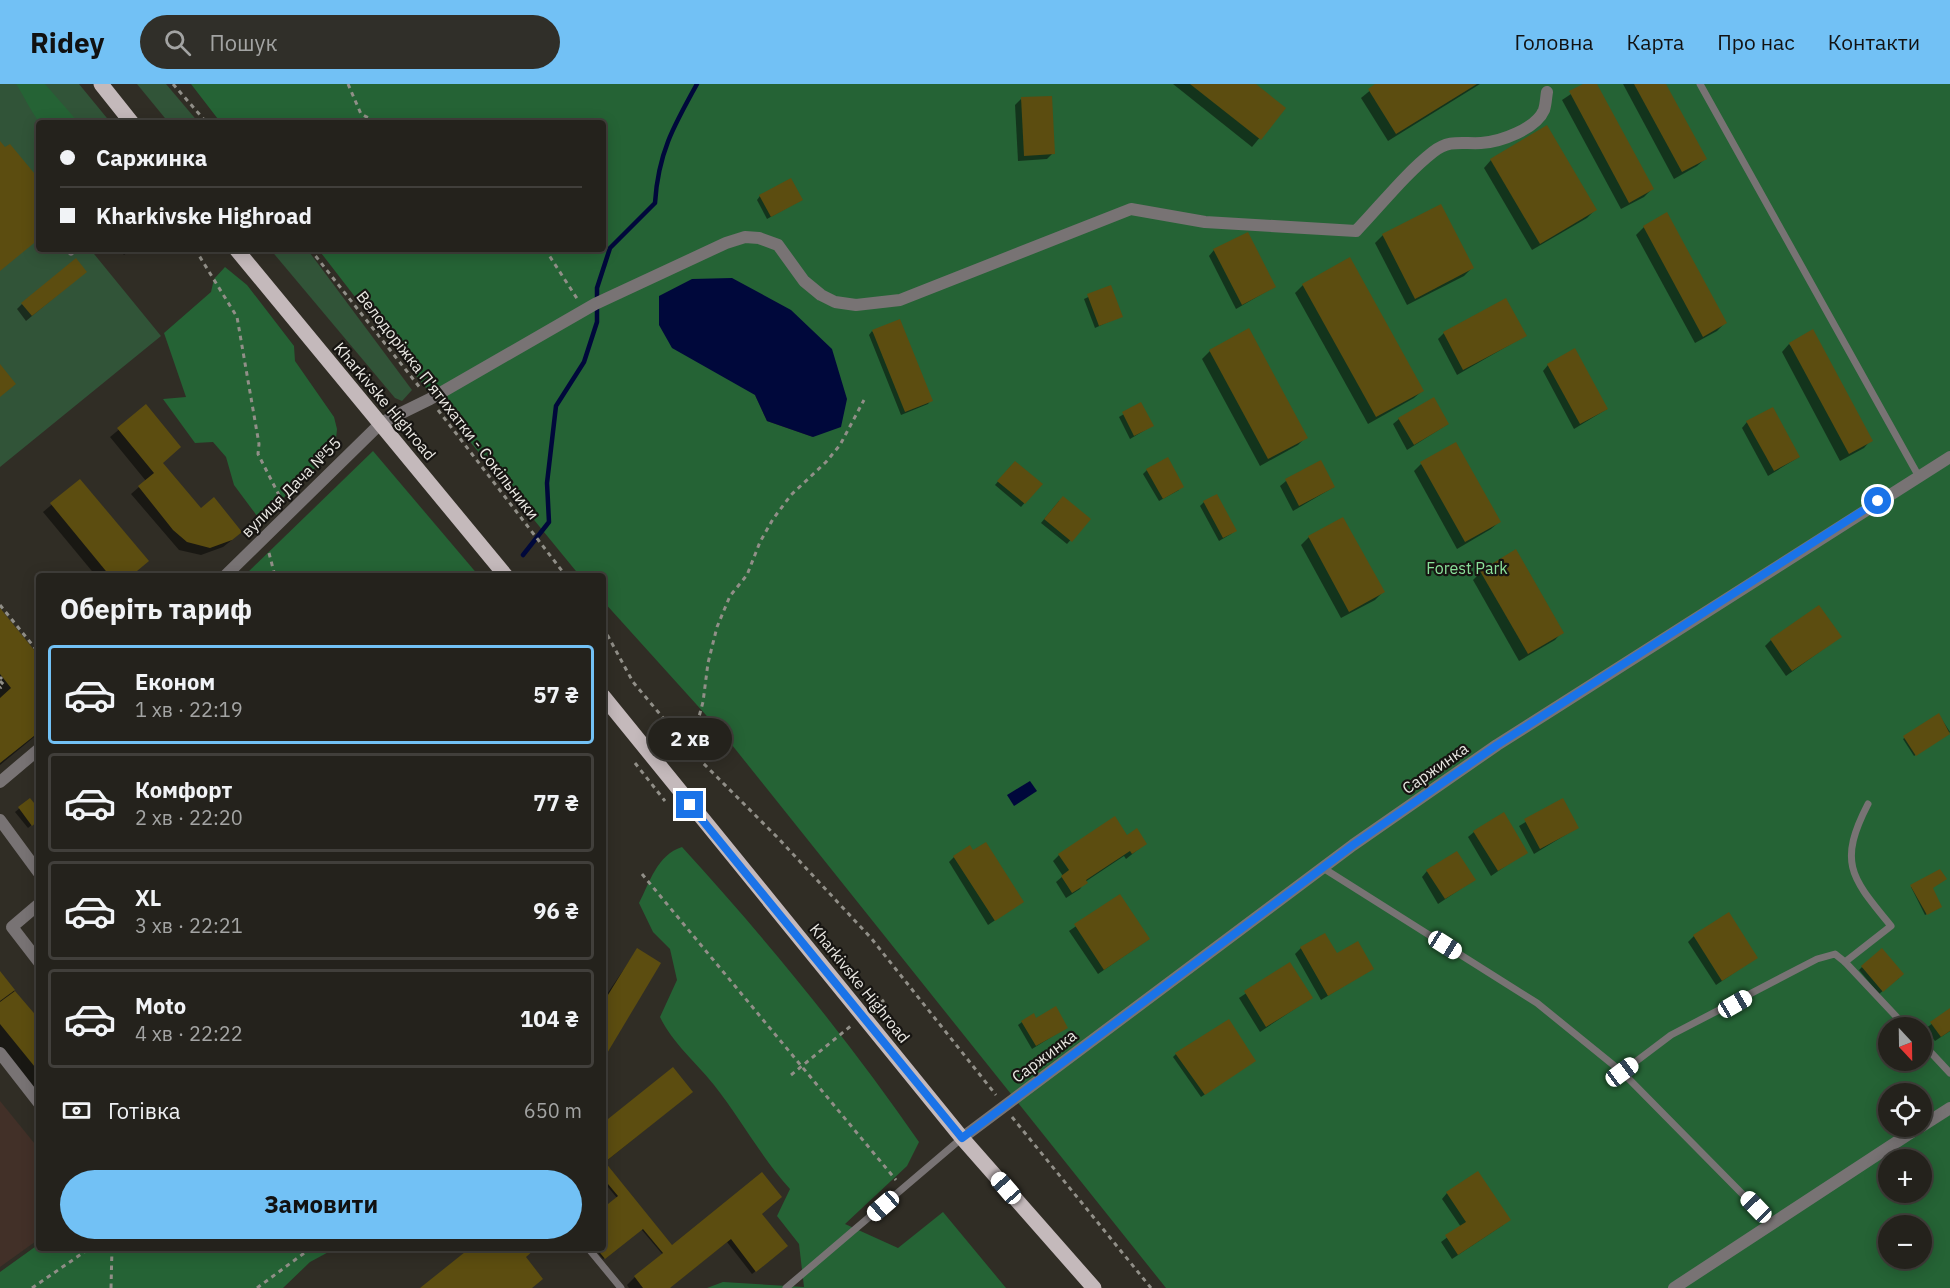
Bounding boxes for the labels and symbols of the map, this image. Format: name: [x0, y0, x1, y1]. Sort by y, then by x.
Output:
street label: Велодоріжка П'ятихатки - Сокільники: [352, 287, 544, 523]
street label: Kharkivske Highroad: [330, 338, 440, 464]
street label: вулиця Дача №55: [237, 433, 345, 541]
route start: [1864, 487, 1891, 514]
park label: Forest Park: [1426, 558, 1508, 578]
callout: 2 хв: [648, 718, 732, 760]
street label: Саржинка: [1398, 738, 1472, 798]
route end: [676, 791, 703, 818]
street label: Kharkivske Highroad: [806, 919, 914, 1047]
car: [1425, 928, 1465, 962]
car: [1715, 987, 1755, 1021]
north arrow: [1878, 1017, 1932, 1071]
street label: Саржинка: [1008, 1025, 1081, 1087]
car: [1602, 1054, 1642, 1090]
car: [987, 1169, 1025, 1207]
car: [864, 1187, 902, 1225]
car: [1737, 1188, 1775, 1226]

